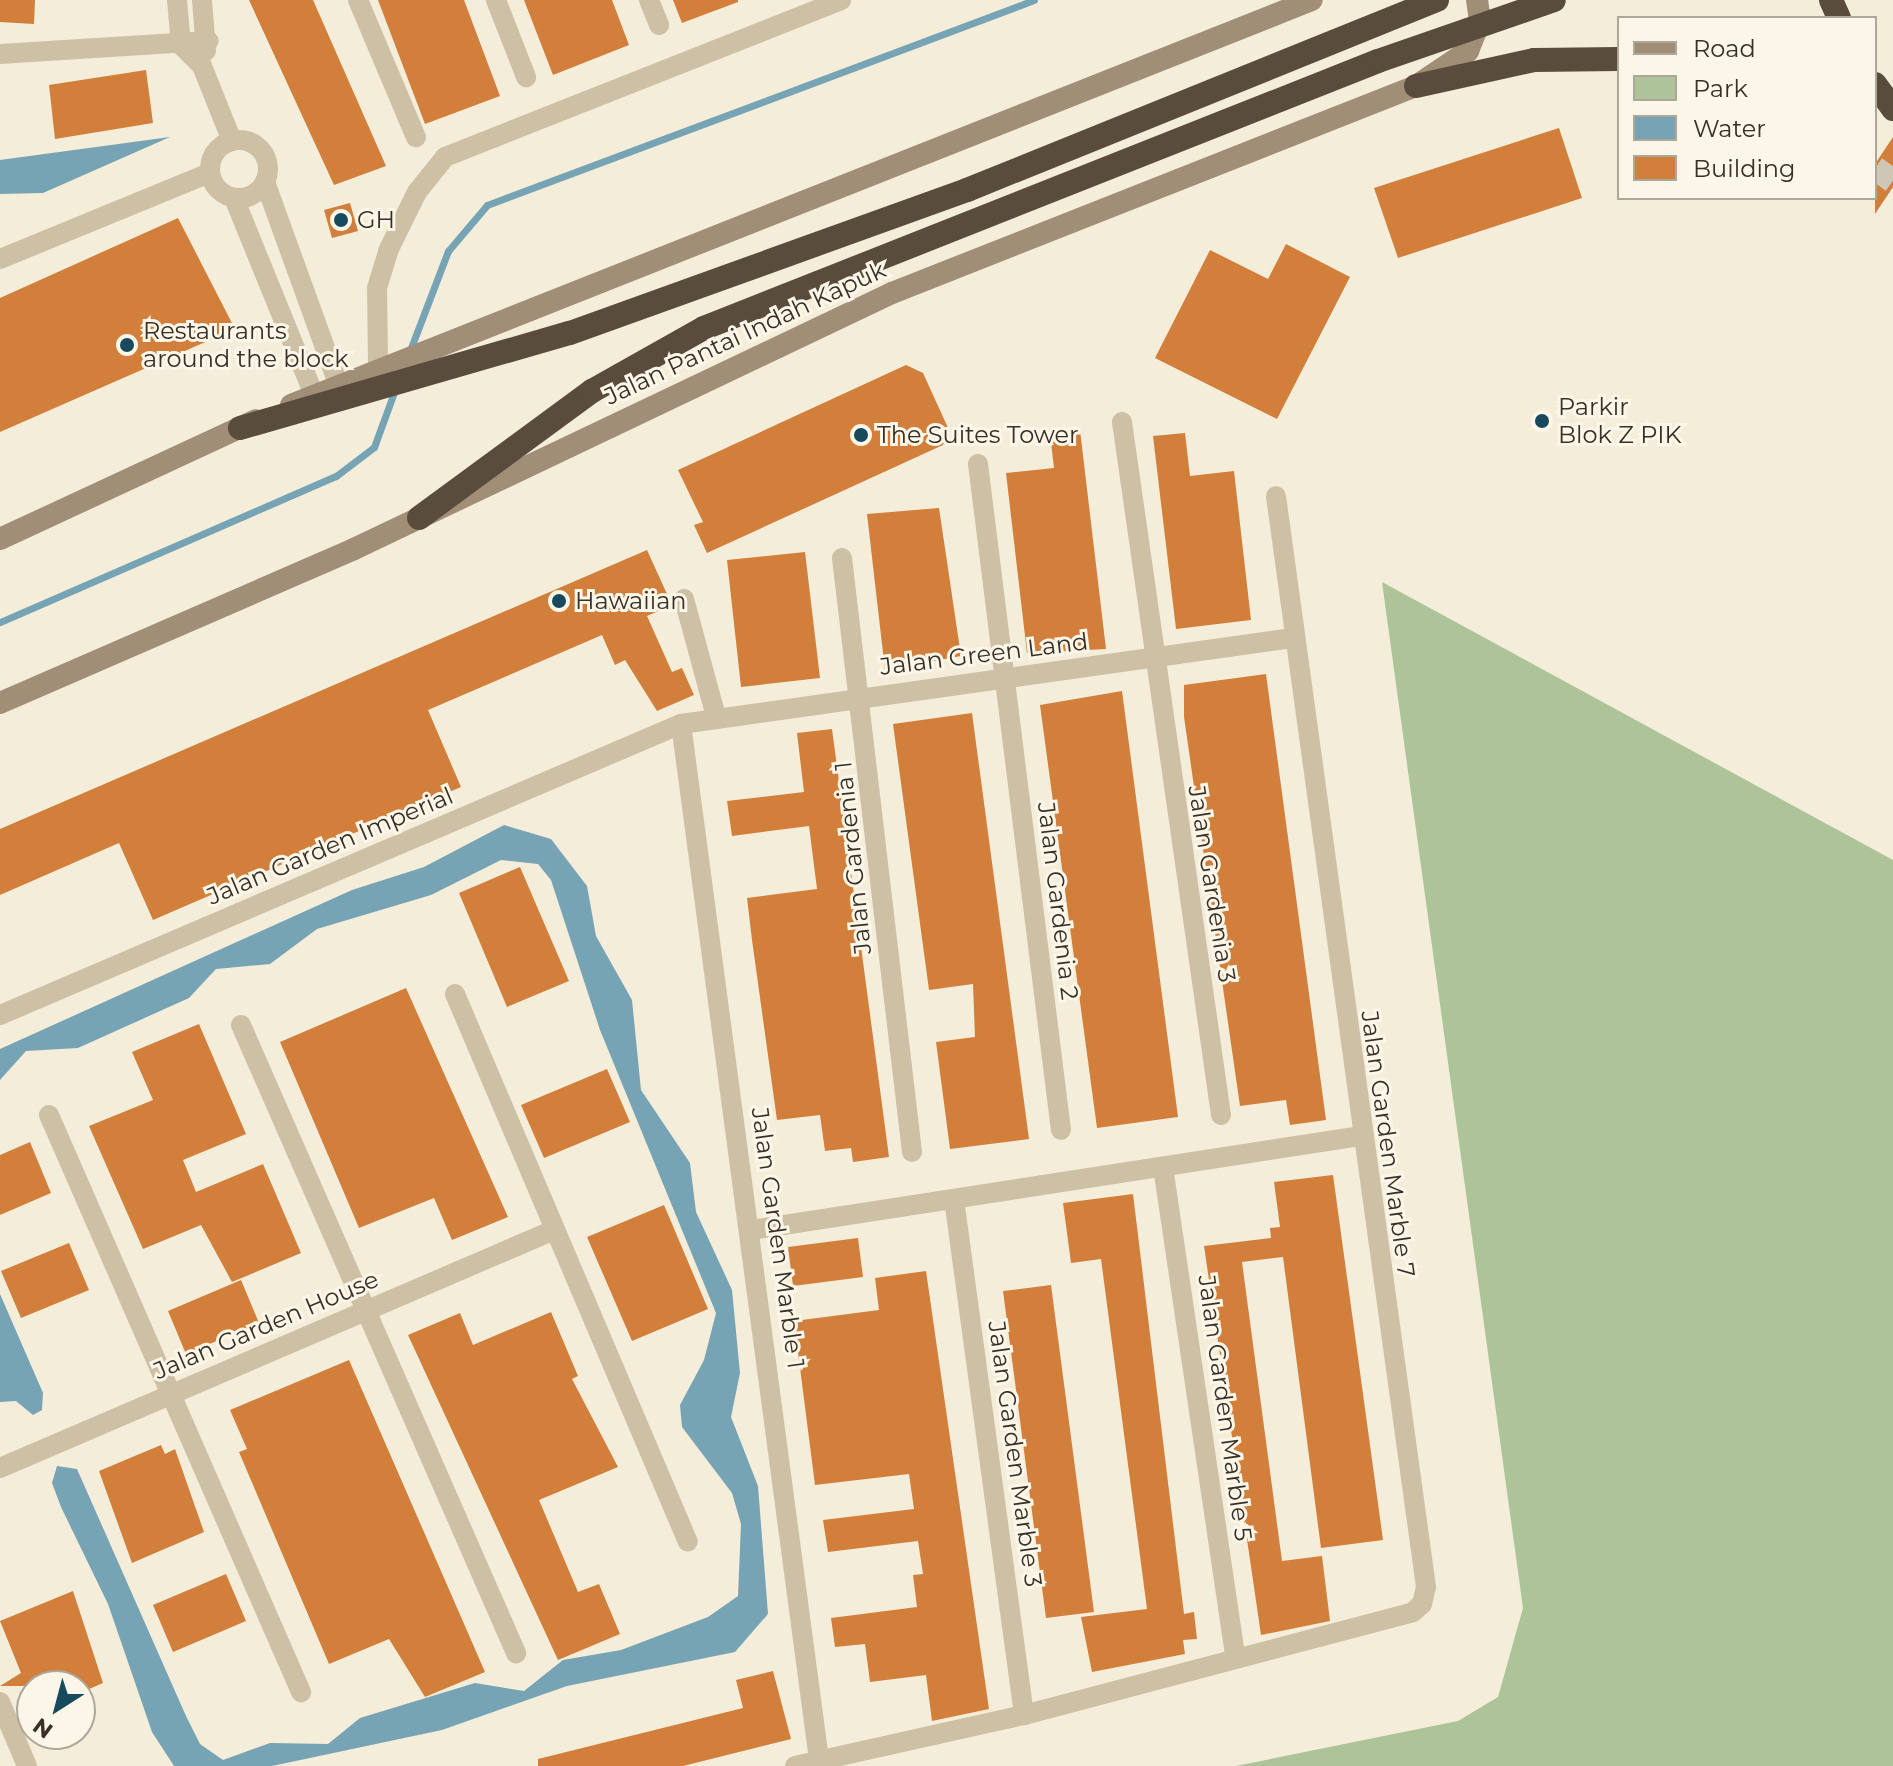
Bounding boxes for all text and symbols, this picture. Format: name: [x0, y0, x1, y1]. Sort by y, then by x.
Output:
legend: [1617, 16, 1877, 200]
text: Road: [1693, 34, 1756, 63]
text: Park: [1693, 74, 1748, 103]
text: Water: [1693, 114, 1766, 143]
text: Building: [1693, 154, 1796, 183]
place label: GH: [357, 206, 395, 234]
marker: GH: [332, 211, 350, 229]
street label: Jalan Pantai Indah Kapuk: [600, 255, 890, 411]
place label: Restaurants around the block: [143, 317, 349, 373]
marker: Restaurants around the block: [118, 336, 136, 354]
place label: Parkir Blok Z PIK: [1558, 393, 1681, 449]
marker: Parkir Blok Z PIK: [1533, 412, 1551, 430]
place label: The Suites Tower: [877, 421, 1079, 449]
marker: The Suites Tower: [852, 426, 870, 444]
place label: Hawaiian: [575, 587, 687, 615]
marker: Hawaiian: [550, 592, 568, 610]
street label: Jalan Green Land: [878, 627, 1090, 681]
street label: Jalan Gardenia 1: [829, 760, 877, 956]
street label: Jalan Garden Imperial: [203, 781, 457, 911]
street label: Jalan Gardenia 3: [1182, 784, 1242, 984]
street label: Jalan Gardenia 2: [1032, 801, 1084, 1001]
street label: Jalan Garden Marble 7: [1355, 1009, 1421, 1279]
street label: Jalan Garden Marble 1: [745, 1106, 811, 1370]
street label: Jalan Garden House: [149, 1265, 383, 1385]
street label: Jalan Garden Marble 5: [1192, 1273, 1258, 1543]
street label: Jalan Garden Marble 3: [982, 1319, 1048, 1589]
north arrow: [16, 1670, 96, 1750]
text: N: [28, 1712, 58, 1744]

